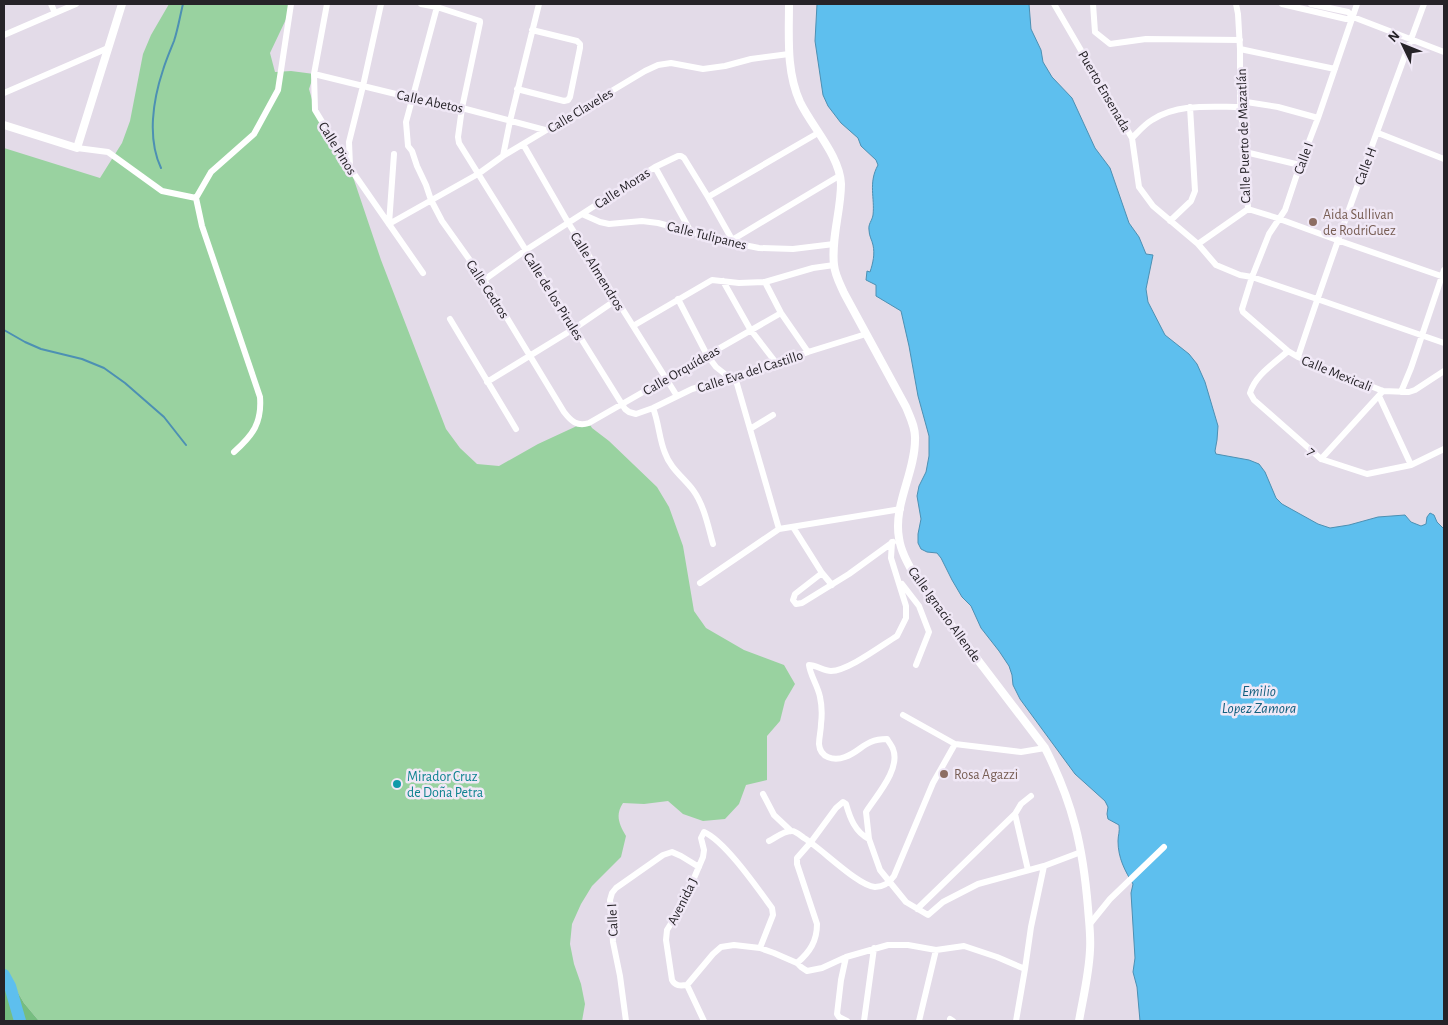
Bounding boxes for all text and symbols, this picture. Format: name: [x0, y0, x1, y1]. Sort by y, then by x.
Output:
north arrow: [1378, 20, 1428, 70]
text: N: [1386, 28, 1403, 45]
street label: Puerto Ensenada: [1075, 48, 1133, 135]
street label: Calle Puerto de Mazatlán: [1235, 68, 1253, 204]
street label: Calle Claveles: [545, 86, 616, 136]
street label: Calle Abetos: [395, 88, 464, 116]
street label: Calle Pinos: [315, 120, 359, 177]
street label: Calle I: [1292, 140, 1316, 176]
street label: Calle H: [1352, 146, 1379, 187]
street label: Calle Moras: [592, 166, 653, 212]
place label: Aida Sullivan de RodriGuez: [1323, 208, 1396, 238]
marker: Aida Sullivan de RodriGuez: [1307, 216, 1319, 228]
street label: Calle Tulipanes: [665, 219, 748, 253]
street label: Calle Almendros: [567, 230, 627, 313]
street label: Calle de los Pirules: [521, 250, 586, 343]
street label: Calle Cedros: [463, 258, 511, 321]
street label: Calle Orquídeas: [641, 343, 722, 398]
street label: Calle Eva del Castillo: [696, 348, 805, 396]
street label: Calle Mexicali: [1299, 353, 1374, 394]
street label: 7: [1305, 445, 1318, 459]
street label: Calle Ignacio Allende: [905, 564, 983, 665]
water label: Emilio Lopez Zamora: [1222, 684, 1296, 716]
marker: Rosa Agazzi: [938, 768, 950, 780]
place label: Rosa Agazzi: [954, 768, 1018, 782]
place label: Mirador Cruz de Doña Petra: [407, 770, 484, 800]
marker: Mirador Cruz de Doña Petra: [391, 778, 403, 790]
street label: Avenida J: [665, 876, 701, 927]
street label: Calle I: [605, 903, 621, 937]

